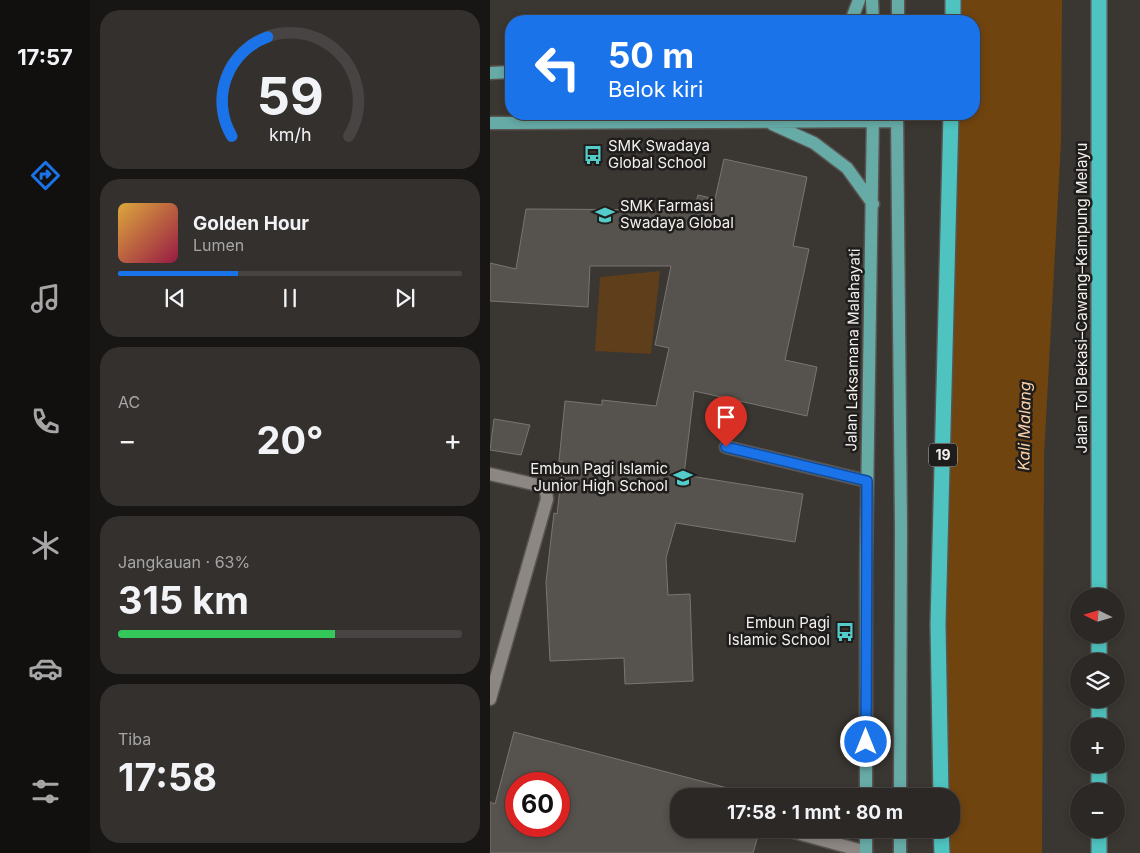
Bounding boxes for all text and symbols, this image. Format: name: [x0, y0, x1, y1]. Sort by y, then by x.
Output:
text: 50 m: [608, 34, 694, 76]
icon: left: [525, 35, 590, 100]
text: 17:57: [17, 44, 73, 70]
text: 59: [256, 65, 324, 128]
text: Belok kiri: [608, 76, 703, 102]
text: km/h: [269, 124, 311, 145]
place label: SMK Swadaya Global School: [608, 136, 710, 172]
street label: Jalan Tol Bekasi–Cawang–Kampung Melayu: [1072, 143, 1091, 453]
bus stop icon: SMK Swadaya Global School: [582, 144, 604, 166]
icon: directions: [28, 158, 63, 193]
place label: SMK Farmasi Swadaya Global: [620, 196, 734, 232]
school or university icon: SMK Farmasi Swadaya Global: [594, 204, 616, 226]
text: Golden Hour: [193, 212, 309, 235]
text: Lumen: [193, 235, 244, 255]
street label: Jalan Laksamana Malahayati: [841, 248, 864, 452]
icon: music: [28, 281, 63, 316]
icon: previous: [161, 284, 189, 312]
icon: pause: [276, 284, 304, 312]
icon: next: [391, 284, 419, 312]
water label: Kali Malang: [1013, 381, 1035, 471]
text: AC: [118, 392, 140, 412]
pin: [705, 396, 747, 447]
icon: arrive: [712, 403, 740, 431]
icon: phone: [28, 404, 63, 439]
text: 20°: [256, 417, 324, 463]
text: −: [118, 423, 137, 457]
text: +: [443, 423, 462, 457]
road number: 19: [929, 444, 957, 466]
place label: Embun Pagi Islamic Junior High School: [530, 459, 668, 495]
school or university icon: Embun Pagi Islamic Junior High School: [672, 467, 694, 489]
icon: climate: [28, 528, 63, 563]
text: Jangkauan · 63%: [118, 552, 250, 572]
text: 315 km: [118, 577, 249, 623]
north arrow: [1070, 588, 1125, 642]
map controls: [1070, 588, 1125, 838]
place label: Embun Pagi Islamic School: [728, 613, 830, 649]
bus stop icon: Embun Pagi Islamic School: [834, 621, 856, 643]
icon: car: [28, 651, 63, 686]
button: layers: [1070, 653, 1125, 708]
position arrow: [839, 715, 891, 767]
button: +: [1070, 718, 1125, 773]
text: Tiba: [118, 729, 151, 749]
text: 17:58: [118, 754, 217, 800]
speed limit sign: 60: [505, 772, 570, 837]
icon: filters: [28, 774, 63, 809]
button: −: [1070, 783, 1125, 838]
text: 17:58 · 1 mnt · 80 m: [727, 801, 903, 824]

